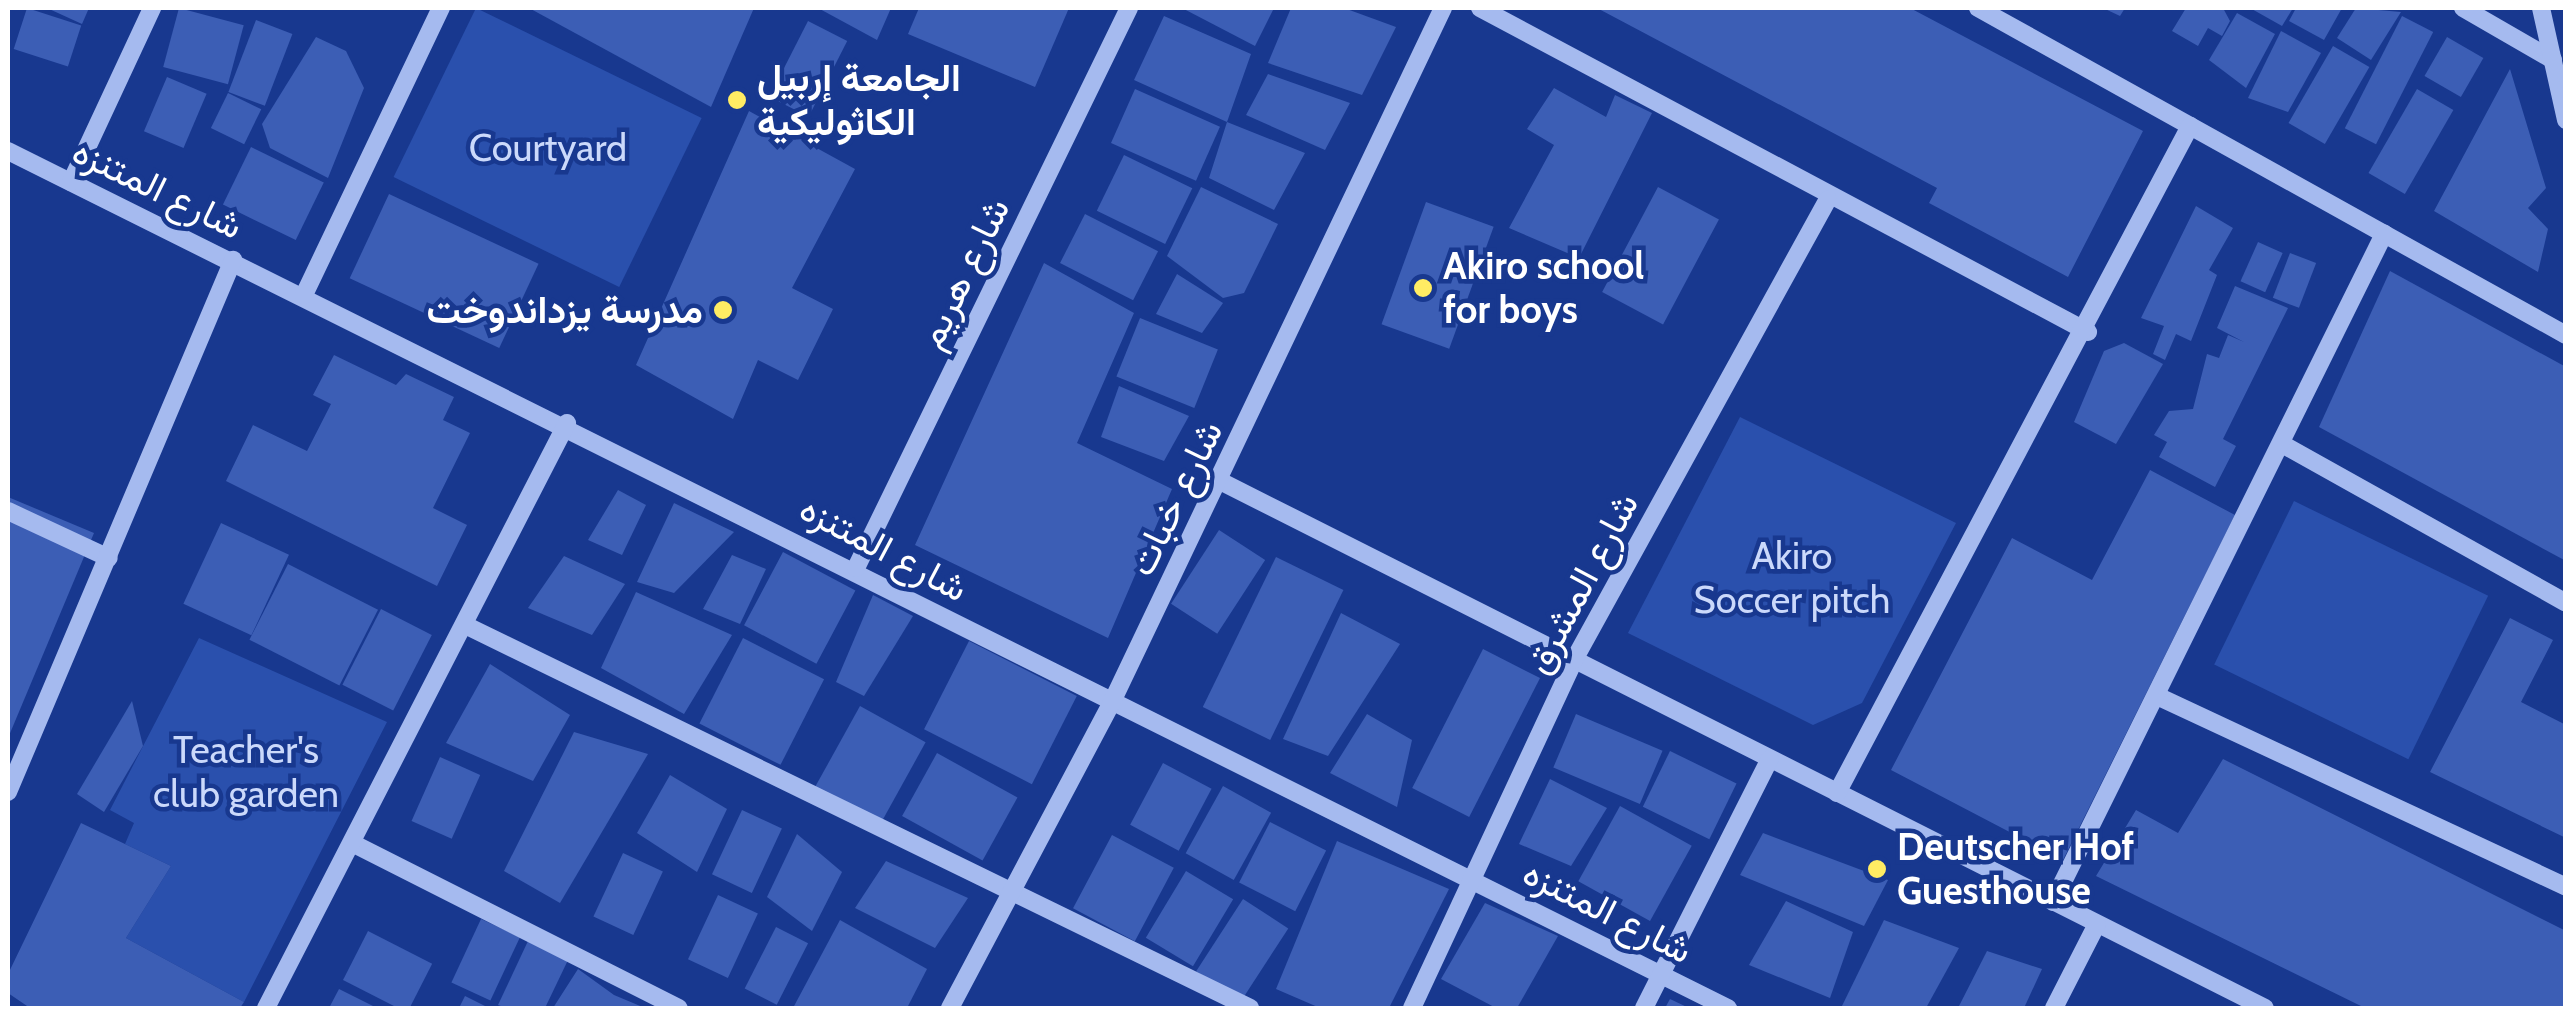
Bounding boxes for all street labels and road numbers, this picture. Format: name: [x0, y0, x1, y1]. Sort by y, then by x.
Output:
street label: شارع المتنزه: [66, 127, 250, 249]
street label: شارع هريم: [907, 190, 1019, 356]
street label: شارع خبات: [1118, 413, 1232, 583]
street label: شارع المتنزه: [792, 485, 976, 611]
street label: شارع المشرق: [1514, 485, 1648, 681]
street label: شارع المتنزه: [1516, 849, 1700, 973]

